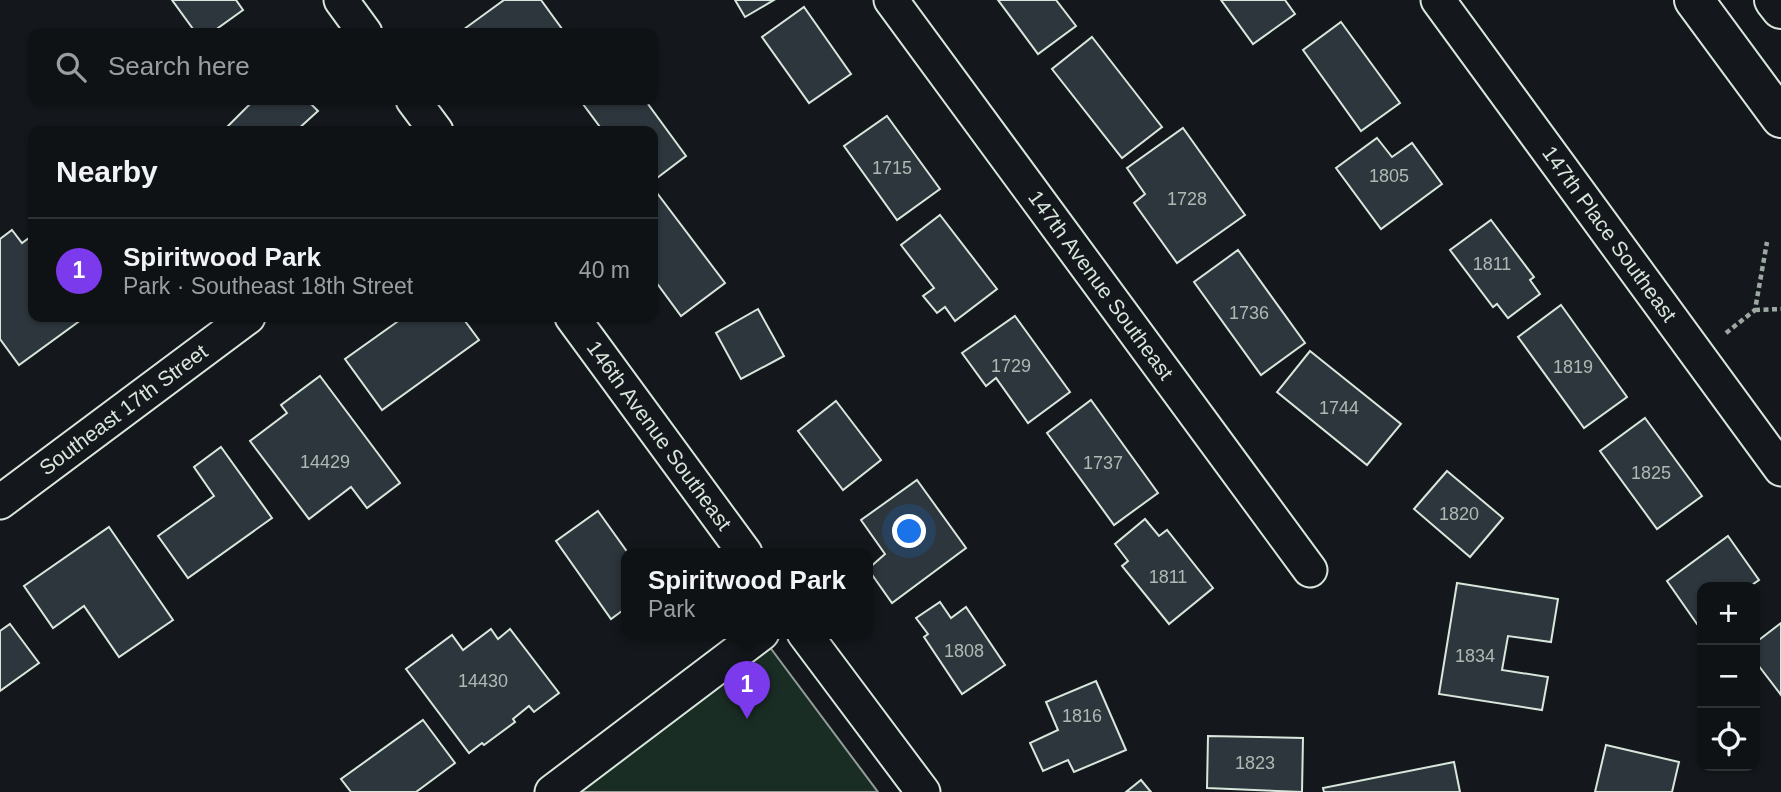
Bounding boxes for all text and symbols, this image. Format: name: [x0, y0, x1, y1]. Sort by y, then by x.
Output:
search box: [28, 28, 658, 105]
icon: search: [52, 48, 90, 86]
text: Search here: [108, 51, 250, 81]
street label: 147th Place Southeast: [1538, 142, 1681, 326]
text: Nearby: [56, 155, 158, 188]
house number: 1715: [872, 158, 912, 178]
house number: 1805: [1369, 166, 1409, 186]
street label: 147th Avenue Southeast: [1024, 186, 1178, 384]
house number: 1728: [1167, 189, 1207, 209]
text: Spiritwood Park: [123, 242, 321, 272]
house number: 1811: [1473, 254, 1511, 274]
text: 1: [73, 257, 85, 283]
text: 40 m: [579, 257, 630, 283]
text: Park · Southeast 18th Street: [123, 273, 413, 299]
house number: 1736: [1229, 303, 1269, 323]
street label: 146th Avenue Southeast: [582, 336, 736, 534]
street label: Southeast 17th Street: [35, 339, 212, 480]
house number: 1729: [991, 356, 1031, 376]
house number: 1819: [1553, 357, 1593, 377]
house number: 1744: [1319, 398, 1359, 418]
house number: 14429: [300, 452, 350, 472]
house number: 1737: [1083, 453, 1123, 473]
house number: 1825: [1631, 463, 1671, 483]
house number: 1820: [1439, 504, 1479, 524]
your location: [892, 514, 926, 548]
popup: [621, 548, 873, 639]
text: Spiritwood Park: [648, 565, 846, 595]
house number: 1811: [1149, 567, 1187, 587]
map controls: [1697, 582, 1760, 771]
button: +: [1697, 582, 1760, 645]
text: Park: [648, 596, 695, 622]
house number: 1808: [944, 641, 984, 661]
button: −: [1697, 645, 1760, 708]
house number: 1834: [1455, 646, 1495, 666]
pin: 1: [724, 661, 770, 719]
house number: 14430: [458, 671, 508, 691]
house number: 1816: [1062, 706, 1102, 726]
button: locate: [1697, 708, 1760, 771]
house number: 1823: [1235, 753, 1275, 773]

